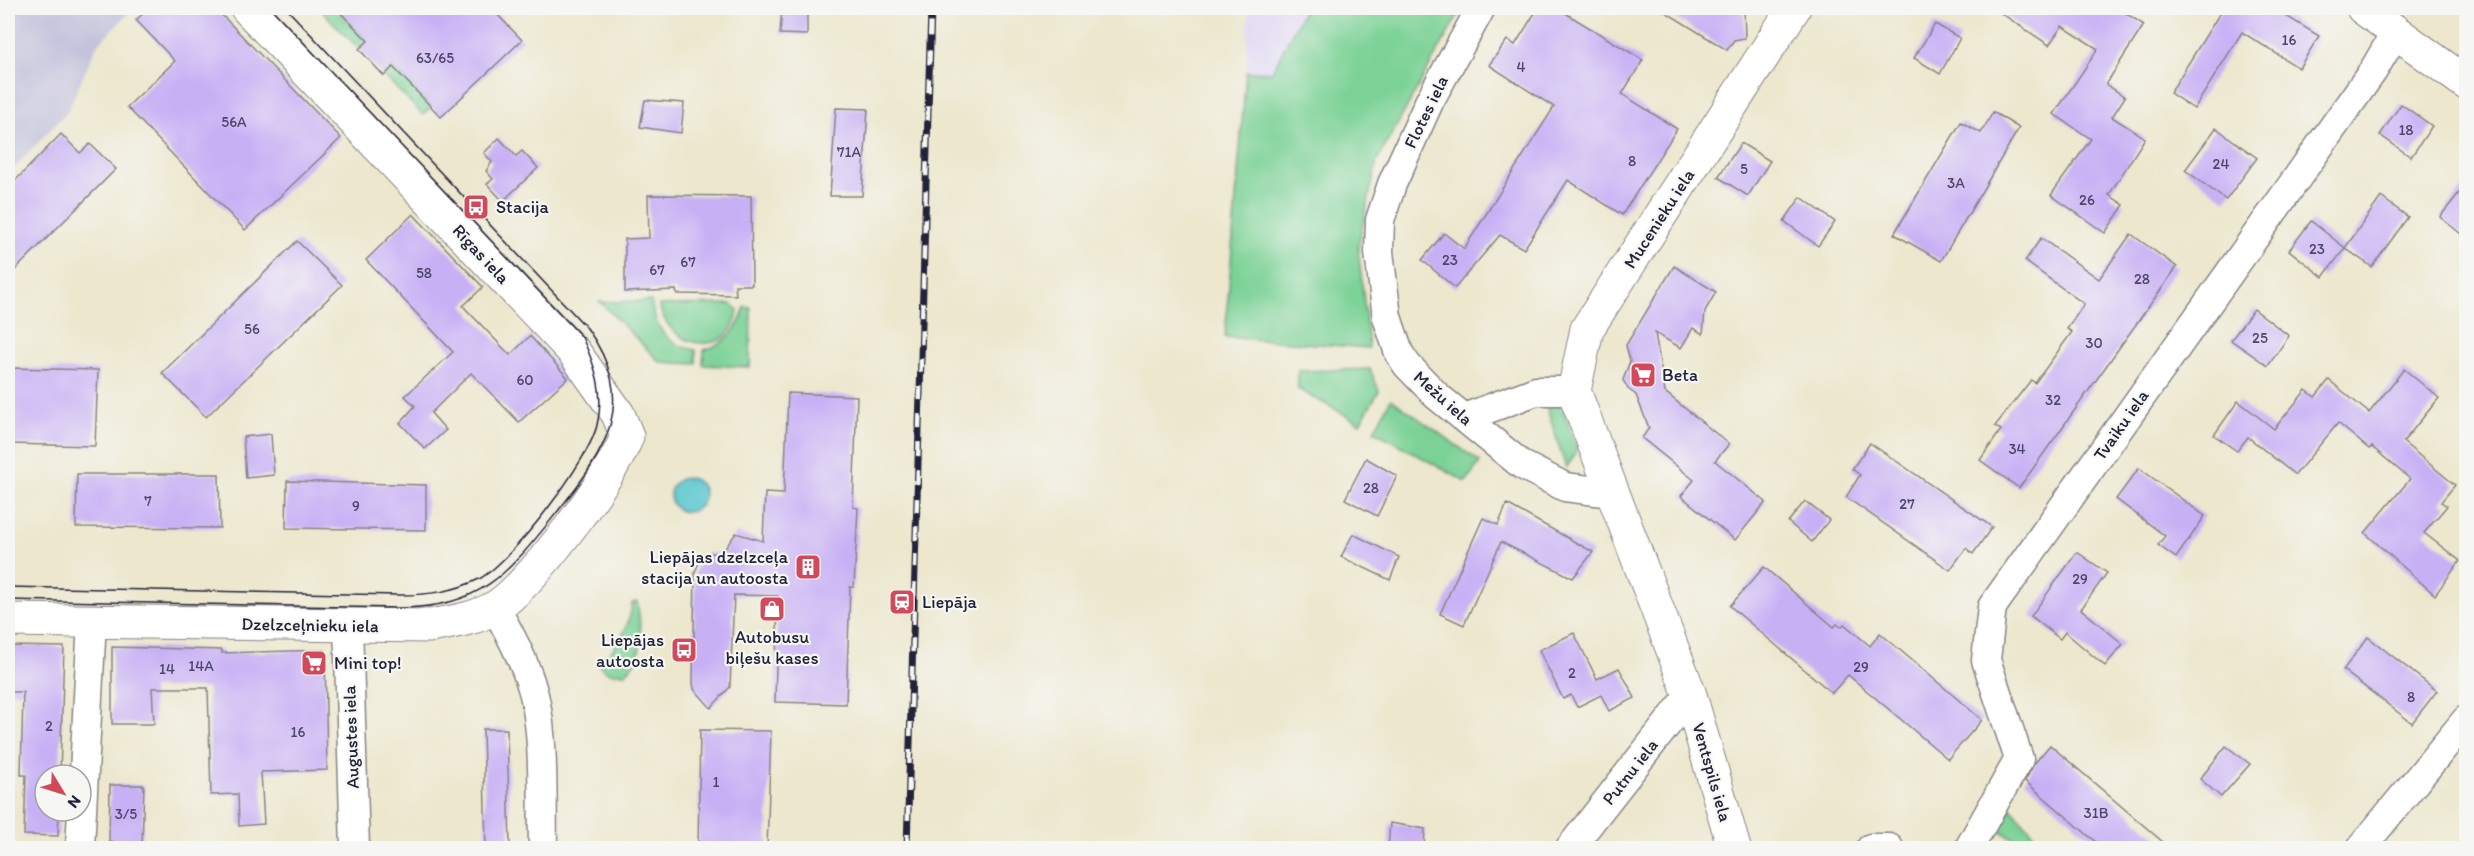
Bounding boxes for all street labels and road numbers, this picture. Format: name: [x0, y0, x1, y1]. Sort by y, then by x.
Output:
street label: Flotes iela: [1399, 72, 1453, 152]
street label: Mucenieku iela: [1619, 165, 1699, 273]
street label: Rīgas iela: [448, 219, 515, 289]
street label: Mežu iela: [1409, 366, 1477, 430]
street label: Tvaiku iela: [2089, 385, 2154, 465]
street label: Dzelzceļnieku iela: [241, 613, 379, 637]
street label: Augustes iela: [338, 684, 364, 789]
street label: Ventspils iela: [1687, 720, 1737, 824]
street label: Putnu iela: [1597, 735, 1663, 809]

